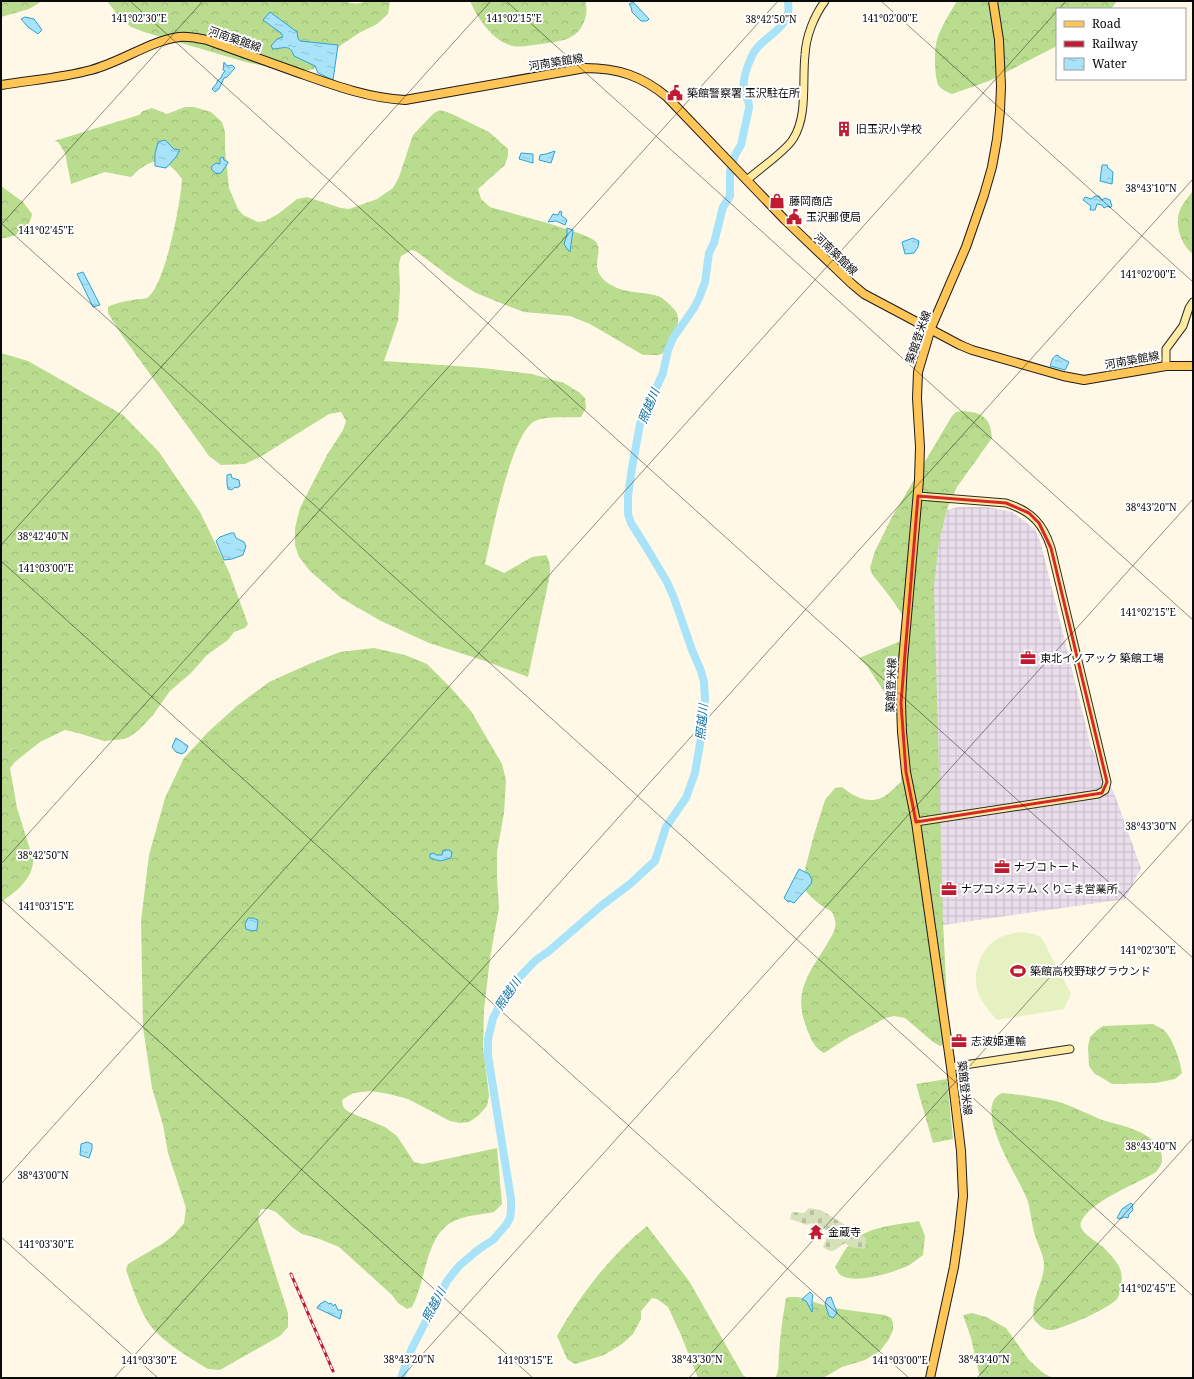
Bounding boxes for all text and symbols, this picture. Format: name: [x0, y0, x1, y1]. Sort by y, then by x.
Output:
legend: [1056, 8, 1186, 80]
text: 141°02'30"E: [111, 11, 167, 25]
text: 141°02'15"E: [486, 11, 542, 25]
text: 141°02'00"E: [862, 11, 918, 25]
text: 38°42'50"N: [745, 12, 797, 26]
text: Road: [1092, 15, 1122, 32]
street label: 河南築館線: [207, 22, 264, 55]
text: Railway: [1092, 35, 1138, 52]
street label: 河南築館線: [528, 50, 584, 73]
text: Water: [1092, 55, 1127, 72]
public building icon: 築館警察署 玉沢駐在所: [666, 84, 684, 102]
place label: 築館警察署 玉沢駐在所: [687, 85, 801, 100]
building icon: 旧玉沢小学校: [835, 120, 853, 138]
place label: 旧玉沢小学校: [856, 121, 922, 136]
text: 38°43'10"N: [1125, 181, 1177, 195]
shop icon: 藤岡商店: [768, 192, 786, 210]
place label: 藤岡商店: [789, 193, 833, 208]
public building icon: 玉沢郵便局: [785, 208, 803, 226]
place label: 玉沢郵便局: [806, 209, 861, 224]
text: 141°02'45"E: [18, 223, 74, 237]
street label: 河南築館線: [811, 229, 861, 278]
text: 141°02'00"E: [1120, 267, 1176, 281]
street label: 築館登米線: [901, 308, 934, 365]
street label: 河南築館線: [1104, 347, 1160, 372]
water label: 照越川: [634, 384, 664, 426]
text: 38°43'20"N: [1125, 500, 1177, 514]
text: 38°42'40"N: [17, 529, 69, 543]
text: 141°03'00"E: [18, 561, 74, 575]
text: 141°02'15"E: [1120, 605, 1176, 619]
office icon: 東北イノアック 築館工場: [1019, 649, 1037, 667]
place label: 東北イノアック 築館工場: [1040, 650, 1164, 665]
street label: 築館登米線: [882, 657, 899, 713]
water label: 照越川: [691, 701, 712, 741]
text: 38°43'30"N: [1125, 819, 1177, 833]
text: 38°42'50"N: [17, 848, 69, 862]
office icon: ナブコトート: [993, 858, 1011, 876]
place label: ナブコトート: [1014, 859, 1080, 874]
office icon: ナプコシステム くりこま営業所: [940, 880, 958, 898]
place label: ナプコシステム くりこま営業所: [961, 881, 1119, 896]
text: 141°03'15"E: [18, 899, 74, 913]
text: 141°02'30"E: [1120, 943, 1176, 957]
sports icon: 築館高校野球グラウンド: [1009, 962, 1027, 980]
place label: 築館高校野球グラウンド: [1030, 963, 1151, 978]
water label: 照越川: [490, 972, 526, 1013]
office icon: 志波姫運輸: [950, 1032, 968, 1050]
place label: 志波姫運輸: [971, 1033, 1026, 1048]
street label: 築館登米線: [955, 1060, 976, 1116]
text: 38°43'40"N: [1125, 1139, 1177, 1153]
text: 38°43'00"N: [17, 1168, 69, 1182]
temple icon: 金蔵寺: [807, 1223, 825, 1241]
place label: 金蔵寺: [828, 1224, 861, 1239]
text: 141°03'30"E: [18, 1237, 74, 1251]
text: 141°02'45"E: [1120, 1281, 1176, 1295]
water label: 照越川: [418, 1283, 450, 1325]
text: 38°43'20"N: [383, 1352, 435, 1366]
text: 38°43'30"N: [671, 1352, 723, 1366]
text: 38°43'40"N: [958, 1352, 1010, 1366]
text: 141°03'30"E: [121, 1353, 177, 1367]
text: 141°03'15"E: [497, 1353, 553, 1367]
text: 141°03'00"E: [872, 1353, 928, 1367]

